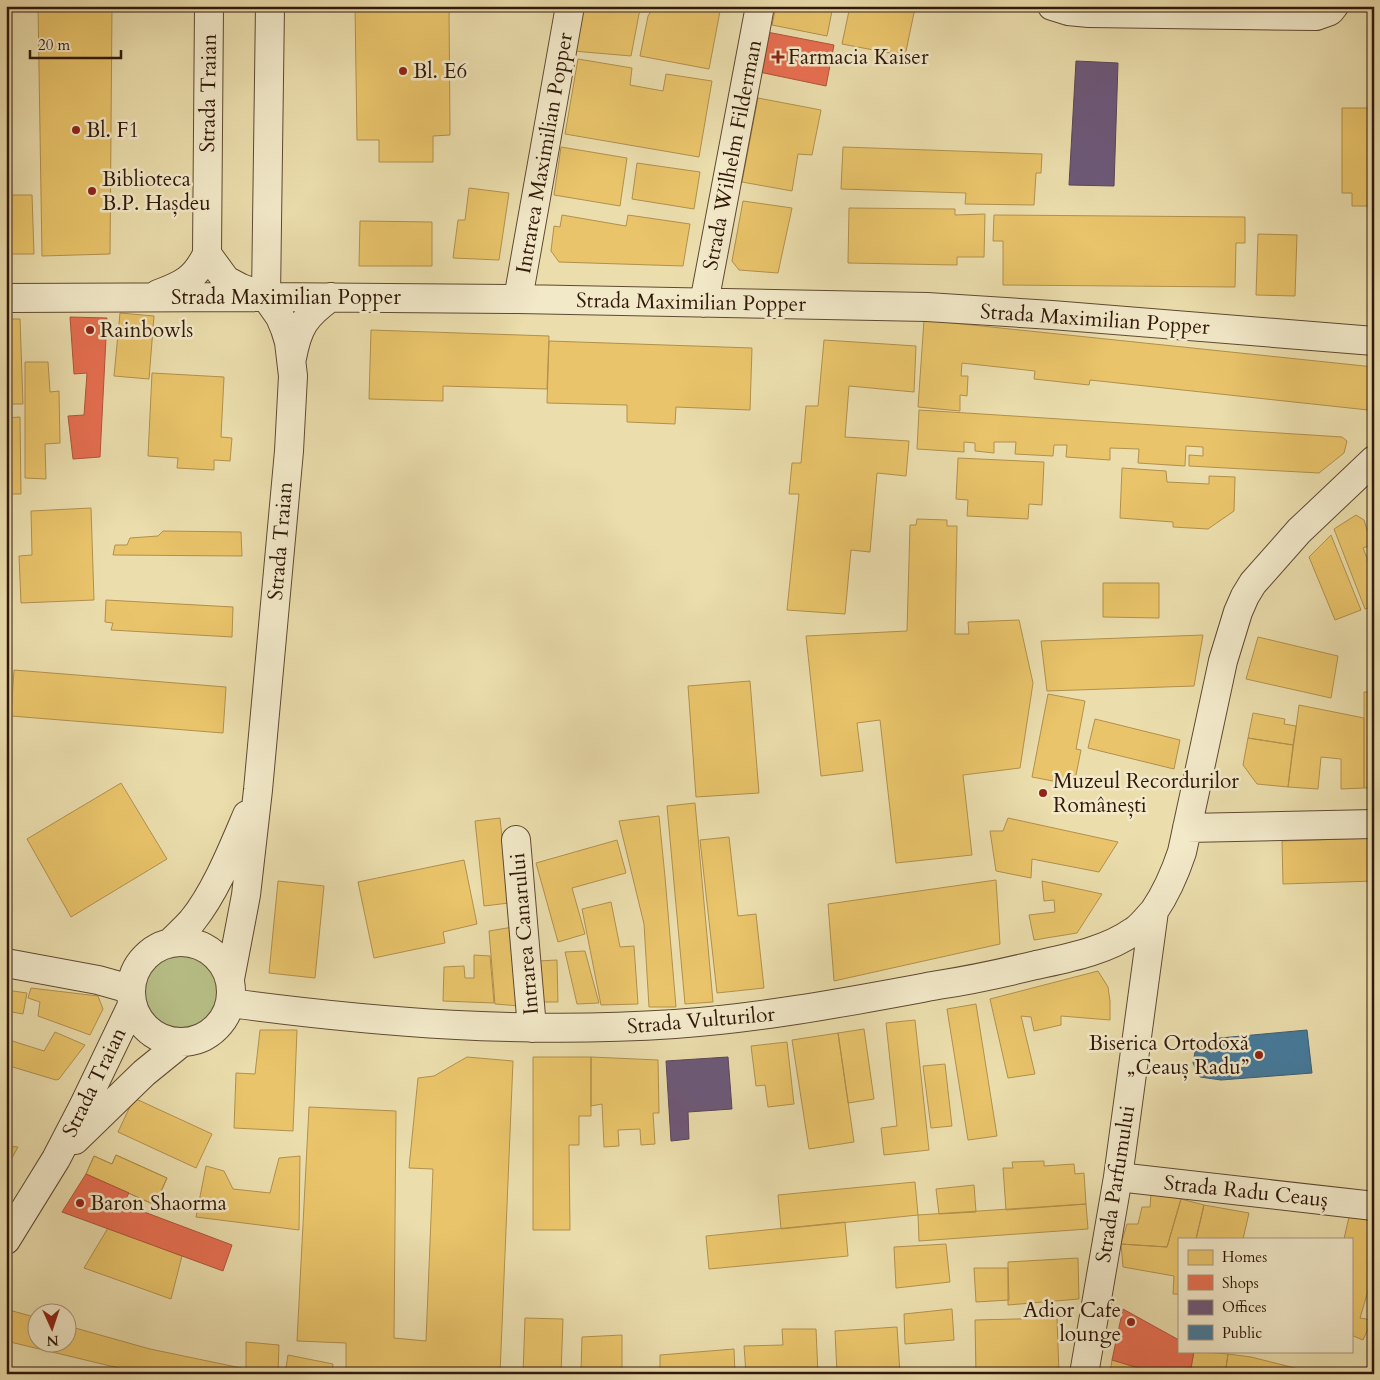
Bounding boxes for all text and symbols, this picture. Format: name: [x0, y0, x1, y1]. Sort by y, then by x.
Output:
scale bar: [30, 28, 121, 60]
street label: Intrarea Maximilian Popper: [509, 30, 580, 276]
street label: Strada Traian: [193, 33, 224, 153]
text: 20 m: [38, 35, 70, 55]
street label: Strada Wilhelm Filderman: [696, 37, 769, 273]
place label: Farmacia Kaiser: [788, 43, 929, 72]
marker: Farmacia Kaiser: [772, 51, 784, 63]
place label: Bl. E6: [413, 57, 467, 86]
marker: Bl. E6: [397, 65, 409, 77]
place label: Bl. F1: [86, 116, 139, 145]
marker: Bl. F1: [70, 124, 82, 136]
place label: Biblioteca B.P. Hașdeu: [102, 165, 211, 218]
marker: Biblioteca B.P. Hașdeu: [86, 185, 98, 197]
street label: Strada Maximilian Popper: [171, 283, 401, 312]
street label: Strada Maximilian Popper: [576, 286, 806, 319]
street label: Strada Maximilian Popper: [979, 297, 1211, 342]
place label: Rainbowls: [100, 316, 193, 345]
marker: Rainbowls: [84, 324, 96, 336]
street label: Strada Traian: [261, 481, 300, 602]
place label: Muzeul Recordurilor Românești: [1053, 767, 1239, 820]
marker: Muzeul Recordurilor Românești: [1037, 787, 1049, 799]
street label: Intrarea Canarului: [503, 852, 546, 1016]
street label: Strada Vulturilor: [626, 1000, 776, 1041]
street label: Strada Traian: [55, 1022, 134, 1142]
place label: Biserica Ortodoxă „Ceauș Radu”: [1089, 1029, 1249, 1082]
marker: Biserica Ortodoxă „Ceauș Radu”: [1253, 1049, 1265, 1061]
street label: Strada Parfumului: [1089, 1103, 1142, 1265]
street label: Strada Radu Ceauș: [1162, 1168, 1329, 1215]
place label: Baron Shaorma: [90, 1189, 227, 1218]
marker: Baron Shaorma: [74, 1197, 86, 1209]
legend: [1178, 1238, 1352, 1352]
text: Homes: [1222, 1247, 1267, 1267]
text: Shops: [1222, 1273, 1259, 1293]
place label: Adior Cafe lounge: [1023, 1296, 1121, 1349]
text: Offices: [1222, 1297, 1267, 1317]
north arrow: [28, 1302, 78, 1352]
marker: Adior Cafe lounge: [1125, 1316, 1137, 1328]
text: Public: [1222, 1323, 1262, 1343]
text: N: [46, 1331, 59, 1350]

